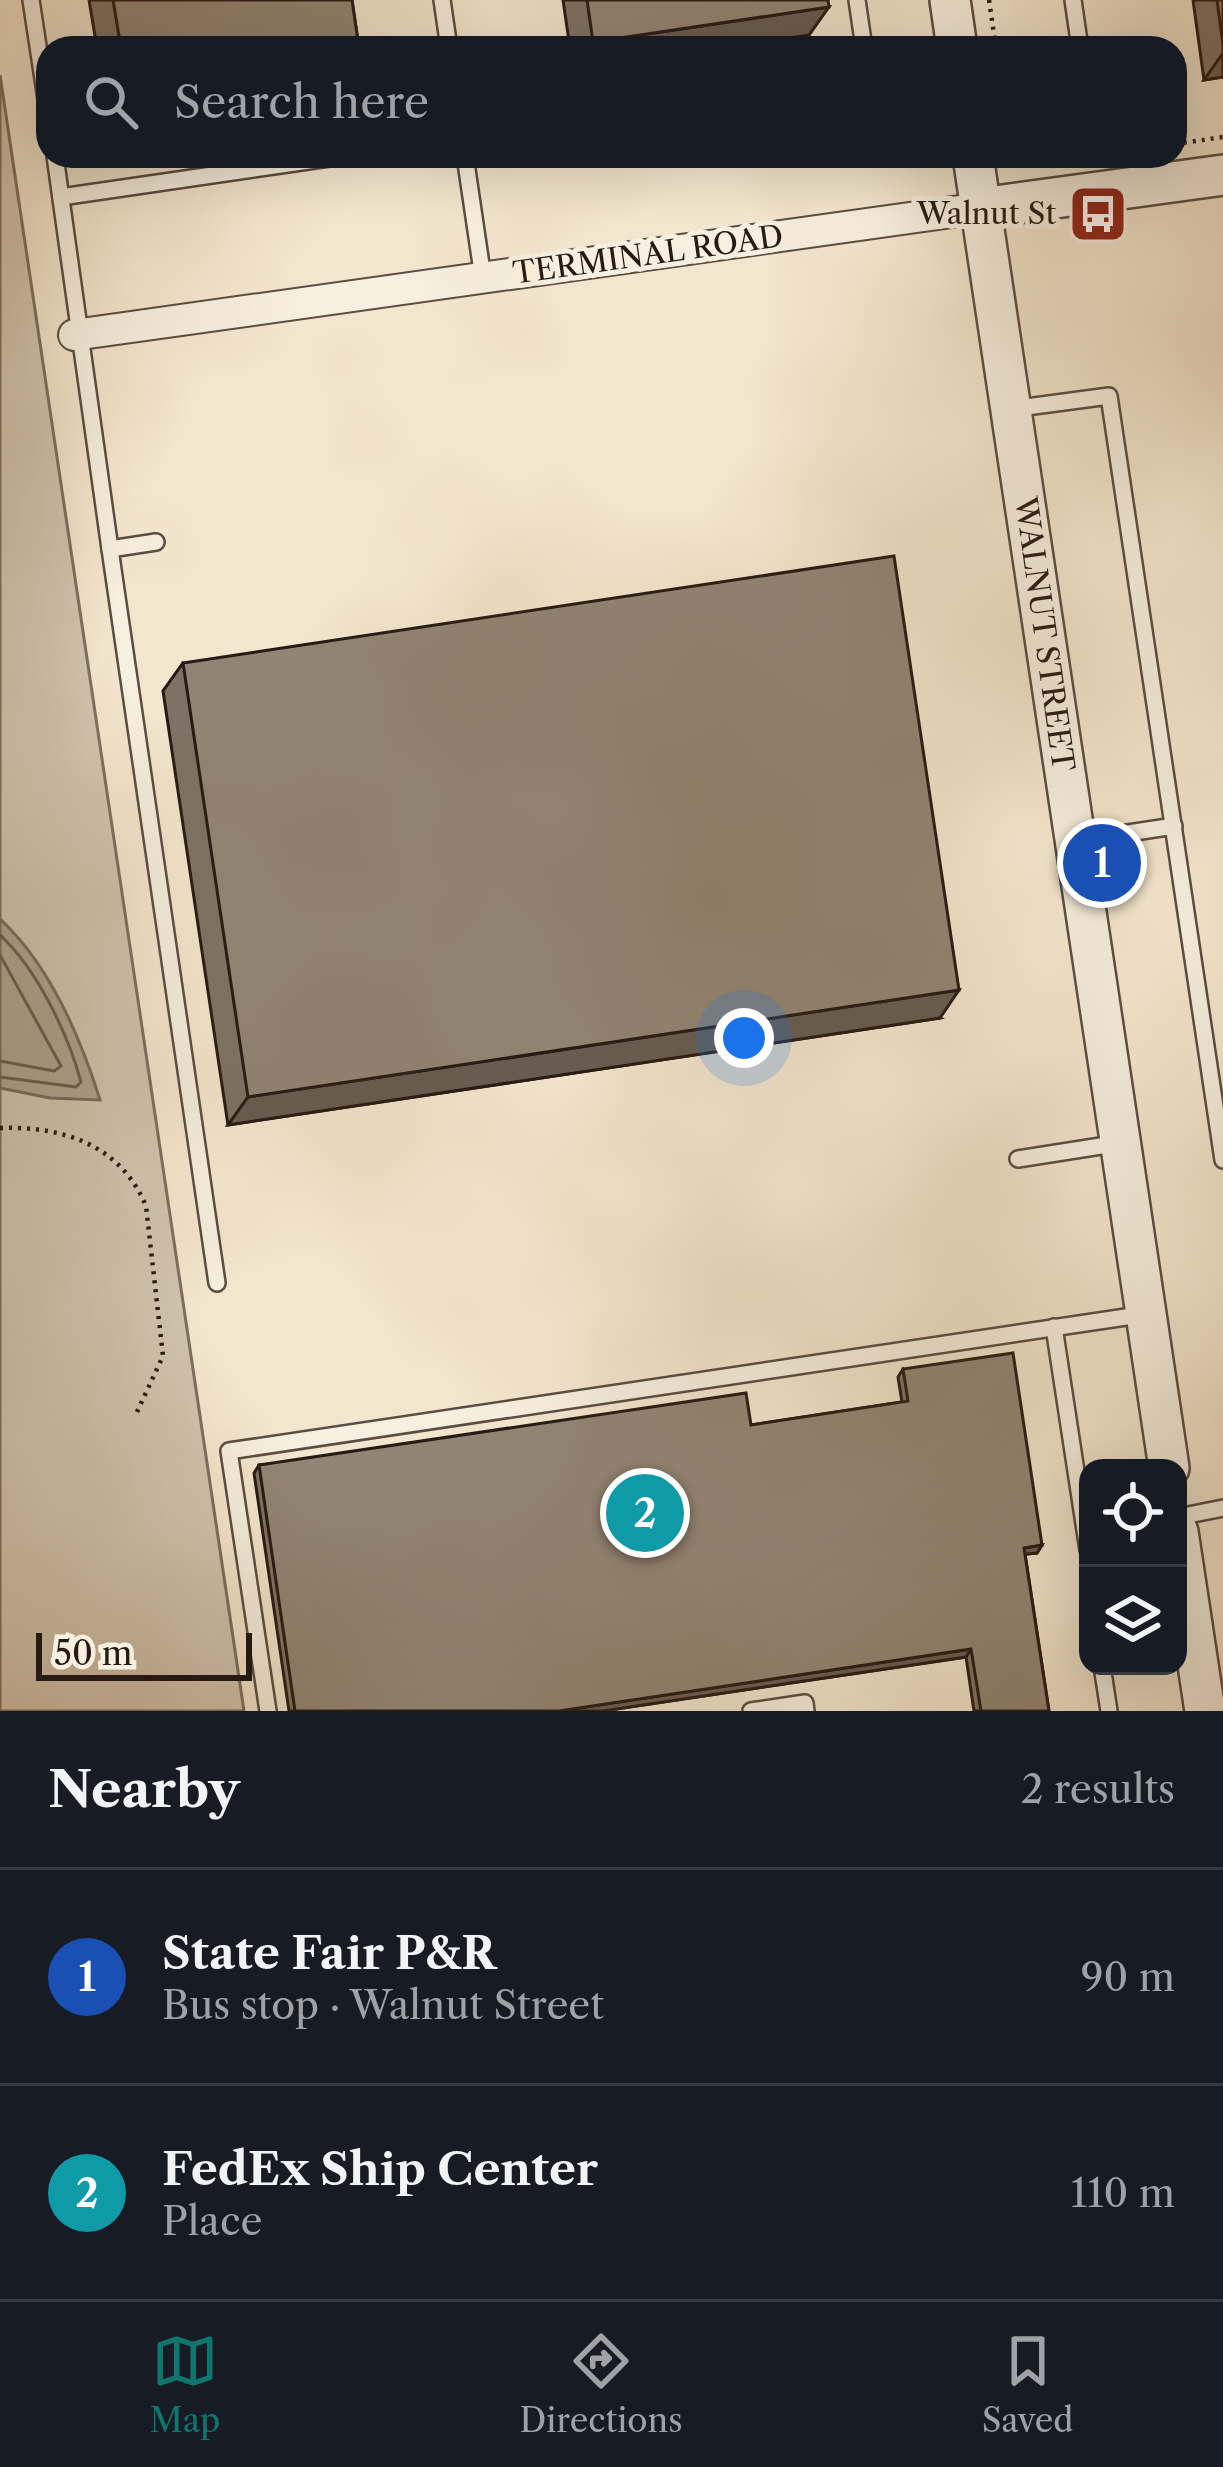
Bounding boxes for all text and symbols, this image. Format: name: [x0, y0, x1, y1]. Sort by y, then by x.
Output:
search box: [36, 36, 1187, 168]
icon: search: [78, 69, 144, 135]
text: Search here: [174, 74, 429, 130]
bus stop icon: Walnut St: [1067, 183, 1129, 245]
place label: Walnut St: [916, 195, 1056, 232]
street label: TERMINAL ROAD: [510, 217, 785, 292]
street label: WALNUT STREET: [1007, 494, 1082, 774]
pin: 1: [1063, 818, 1141, 908]
your location: [714, 1008, 774, 1068]
map controls: [1079, 1459, 1187, 1675]
button: locate: [1079, 1459, 1187, 1567]
pin: 2: [606, 1468, 684, 1558]
button: layers: [1079, 1567, 1187, 1675]
scale bar: [36, 1627, 252, 1680]
text: 50 m: [54, 1633, 132, 1674]
text: Nearby: [48, 1758, 240, 1820]
text: 2 results: [1021, 1765, 1175, 1813]
text: State Fair P&R: [162, 1925, 496, 1981]
text: 1: [78, 1953, 96, 2001]
text: 90 m: [1081, 1953, 1175, 2001]
text: Bus stop · Walnut Street: [162, 1981, 604, 2029]
text: FedEx Ship Center: [162, 2141, 598, 2197]
text: 2: [75, 2169, 99, 2217]
text: 110 m: [1071, 2169, 1175, 2217]
text: Place: [162, 2197, 262, 2245]
tab: Map: [150, 2328, 220, 2441]
tab: Directions: [520, 2328, 683, 2441]
tab: Saved: [982, 2328, 1073, 2441]

